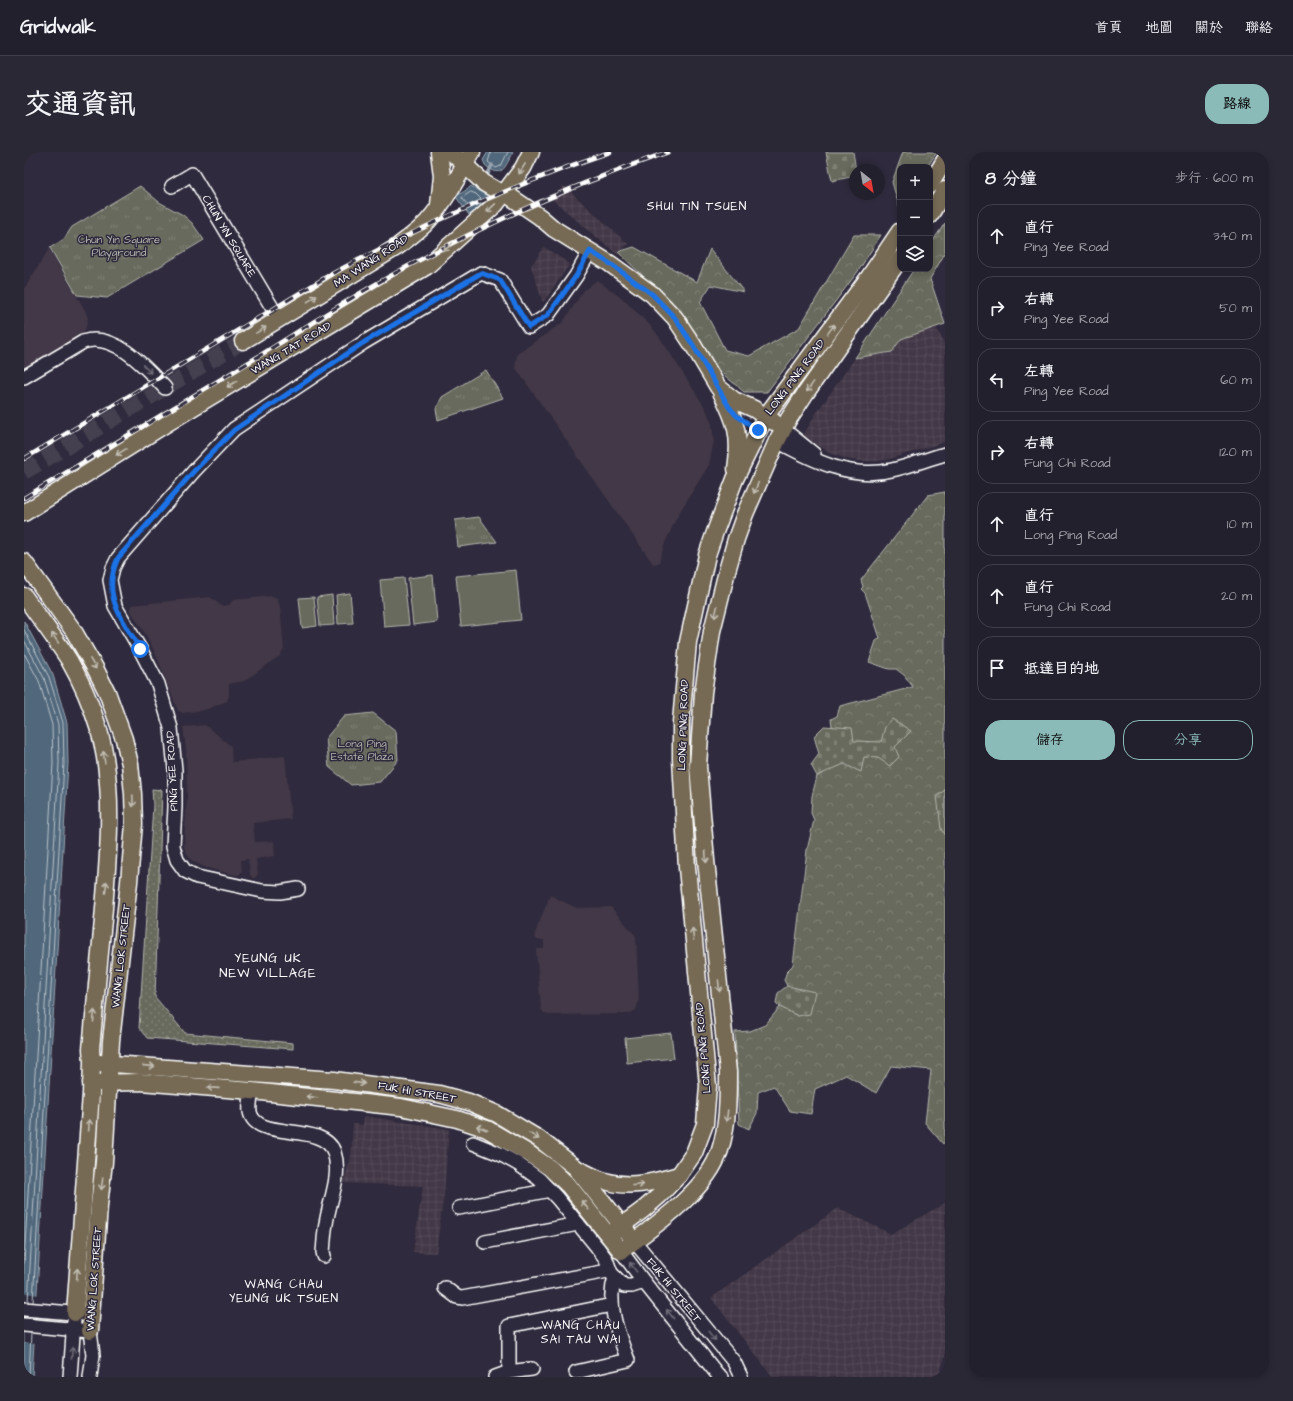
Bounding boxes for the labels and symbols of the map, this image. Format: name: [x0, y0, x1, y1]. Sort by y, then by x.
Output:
one-way arrow: [518, 163, 527, 174]
north arrow: [849, 164, 885, 200]
street label: CHUN YIN SQUARE: [199, 192, 260, 280]
district label: SHUI TIN TSUEN: [647, 198, 747, 215]
one-way arrow: [486, 203, 496, 212]
street label: MA WANG ROAD: [331, 231, 411, 291]
park label: Chun Yin Square Playground: [78, 232, 160, 261]
one-way arrow: [443, 243, 453, 252]
one-way arrow: [306, 294, 318, 302]
street label: WANG TAT ROAD: [248, 318, 334, 378]
one-way arrow: [827, 323, 835, 334]
one-way arrow: [255, 326, 266, 334]
street label: LONG PING ROAD: [762, 336, 828, 418]
one-way arrow: [142, 364, 152, 374]
one-way arrow: [226, 380, 238, 388]
one-way arrow: [806, 381, 814, 392]
route end: [749, 421, 767, 439]
one-way arrow: [116, 448, 127, 456]
one-way arrow: [752, 481, 759, 493]
one-way arrow: [712, 605, 720, 618]
one-way arrow: [51, 633, 59, 644]
route start: [131, 640, 149, 658]
one-way arrow: [89, 658, 97, 670]
street label: LONG PING ROAD: [674, 679, 692, 771]
street label: PING YEE ROAD: [162, 731, 182, 811]
park label: Long Ping Estate Plaza: [331, 736, 394, 764]
one-way arrow: [100, 751, 108, 764]
one-way arrow: [129, 794, 137, 807]
one-way arrow: [703, 850, 710, 863]
one-way arrow: [102, 881, 109, 894]
street label: WANG LOK STREET: [108, 903, 134, 1008]
one-way arrow: [690, 928, 697, 941]
district label: YEUNG UK NEW VILLAGE: [219, 949, 317, 982]
one-way arrow: [715, 979, 722, 992]
street label: LONG PING ROAD: [692, 1002, 714, 1094]
one-way arrow: [90, 1010, 97, 1023]
one-way arrow: [142, 1063, 155, 1070]
street label: FUK HI STREET: [377, 1078, 457, 1106]
one-way arrow: [352, 1079, 365, 1087]
one-way arrow: [207, 1084, 220, 1091]
one-way arrow: [306, 1094, 319, 1101]
one-way arrow: [723, 1109, 731, 1122]
one-way arrow: [85, 1119, 92, 1132]
one-way arrow: [477, 1123, 489, 1131]
one-way arrow: [528, 1132, 540, 1140]
one-way arrow: [98, 1177, 105, 1190]
one-way arrow: [631, 1181, 644, 1188]
one-way arrow: [581, 1199, 589, 1210]
street label: WANG LOK STREET: [83, 1226, 105, 1331]
street label: FUK HI STREET: [643, 1254, 705, 1326]
one-way arrow: [628, 1261, 637, 1272]
one-way arrow: [74, 1268, 81, 1281]
district label: WANG CHAU YEUNG UK TSUEN: [229, 1276, 339, 1307]
one-way arrow: [665, 1309, 674, 1320]
district label: WANG CHAU SAI TAU WAI: [541, 1317, 621, 1348]
one-way arrow: [708, 1330, 717, 1341]
one-way arrow: [68, 1347, 75, 1360]

